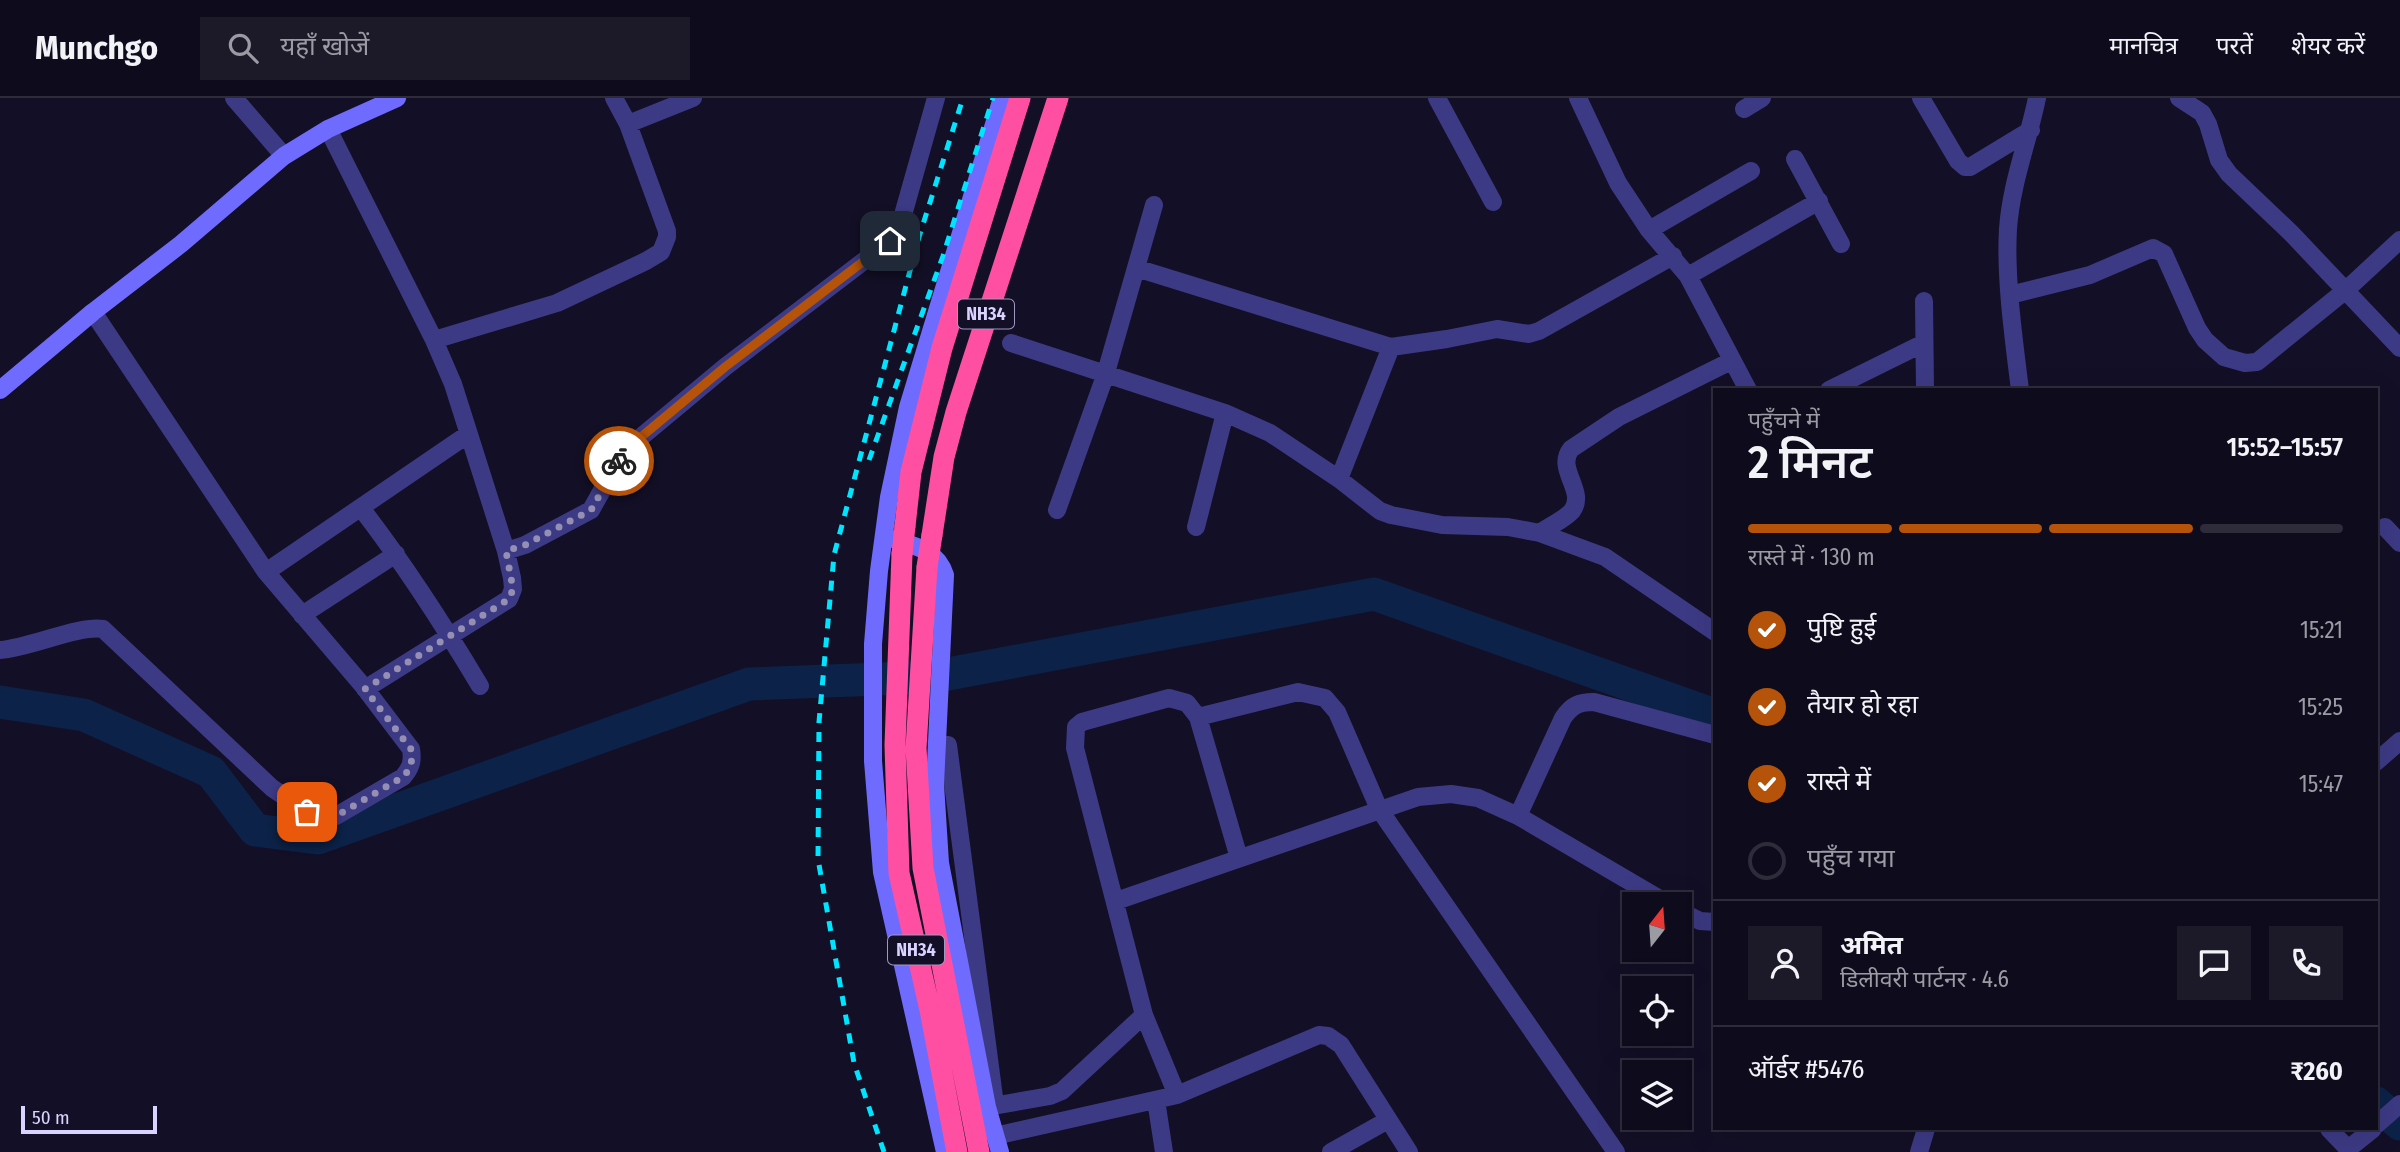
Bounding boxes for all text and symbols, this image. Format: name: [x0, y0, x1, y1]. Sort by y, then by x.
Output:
search box: [200, 17, 690, 80]
text: Munchgo: [35, 28, 158, 68]
icon: search: [224, 29, 262, 67]
text: यहाँ खोजें: [280, 31, 369, 62]
text: मानचित्र: [2109, 32, 2178, 60]
text: परतें: [2216, 32, 2253, 60]
text: शेयर करें: [2291, 32, 2365, 60]
pin: [860, 211, 920, 271]
icon: home: [871, 222, 909, 260]
road number: NH34: [958, 300, 1014, 328]
text: पहुँचने में: [1748, 406, 1820, 434]
courier: [584, 426, 654, 496]
text: 15:52–15:57: [2226, 432, 2343, 463]
text: 2 मिनट: [1748, 435, 1872, 490]
icon: bike: [600, 442, 638, 480]
text: रास्ते में · 130 m: [1748, 543, 1875, 571]
icon: check: [1748, 611, 1786, 649]
text: पुष्टि हुई: [1807, 612, 1876, 643]
text: 15:21: [2300, 616, 2343, 644]
icon: check: [1748, 688, 1786, 726]
text: तैयार हो रहा: [1807, 689, 1918, 720]
text: 15:25: [2298, 693, 2343, 721]
icon: check: [1748, 765, 1786, 803]
text: रास्ते में: [1807, 766, 1871, 797]
text: 15:47: [2299, 770, 2343, 798]
pin: [277, 782, 337, 842]
icon: bag: [288, 793, 326, 831]
text: पहुँच गया: [1807, 843, 1895, 874]
north arrow: [1622, 892, 1692, 962]
map controls: [1622, 892, 1692, 1130]
button: person: [1748, 926, 1822, 1000]
button: chat: [2177, 926, 2251, 1000]
button: phone: [2269, 926, 2343, 1000]
text: अमित: [1840, 930, 1903, 961]
road number: NH34: [888, 936, 944, 964]
text: डिलीवरी पार्टनर · 4.6: [1840, 965, 2009, 993]
button: locate: [1622, 976, 1692, 1046]
text: ऑर्डर #5476: [1748, 1054, 1864, 1085]
text: ₹260: [2290, 1056, 2343, 1087]
button: layers: [1622, 1060, 1692, 1130]
scale bar: [21, 1103, 158, 1135]
text: 50 m: [32, 1106, 70, 1129]

